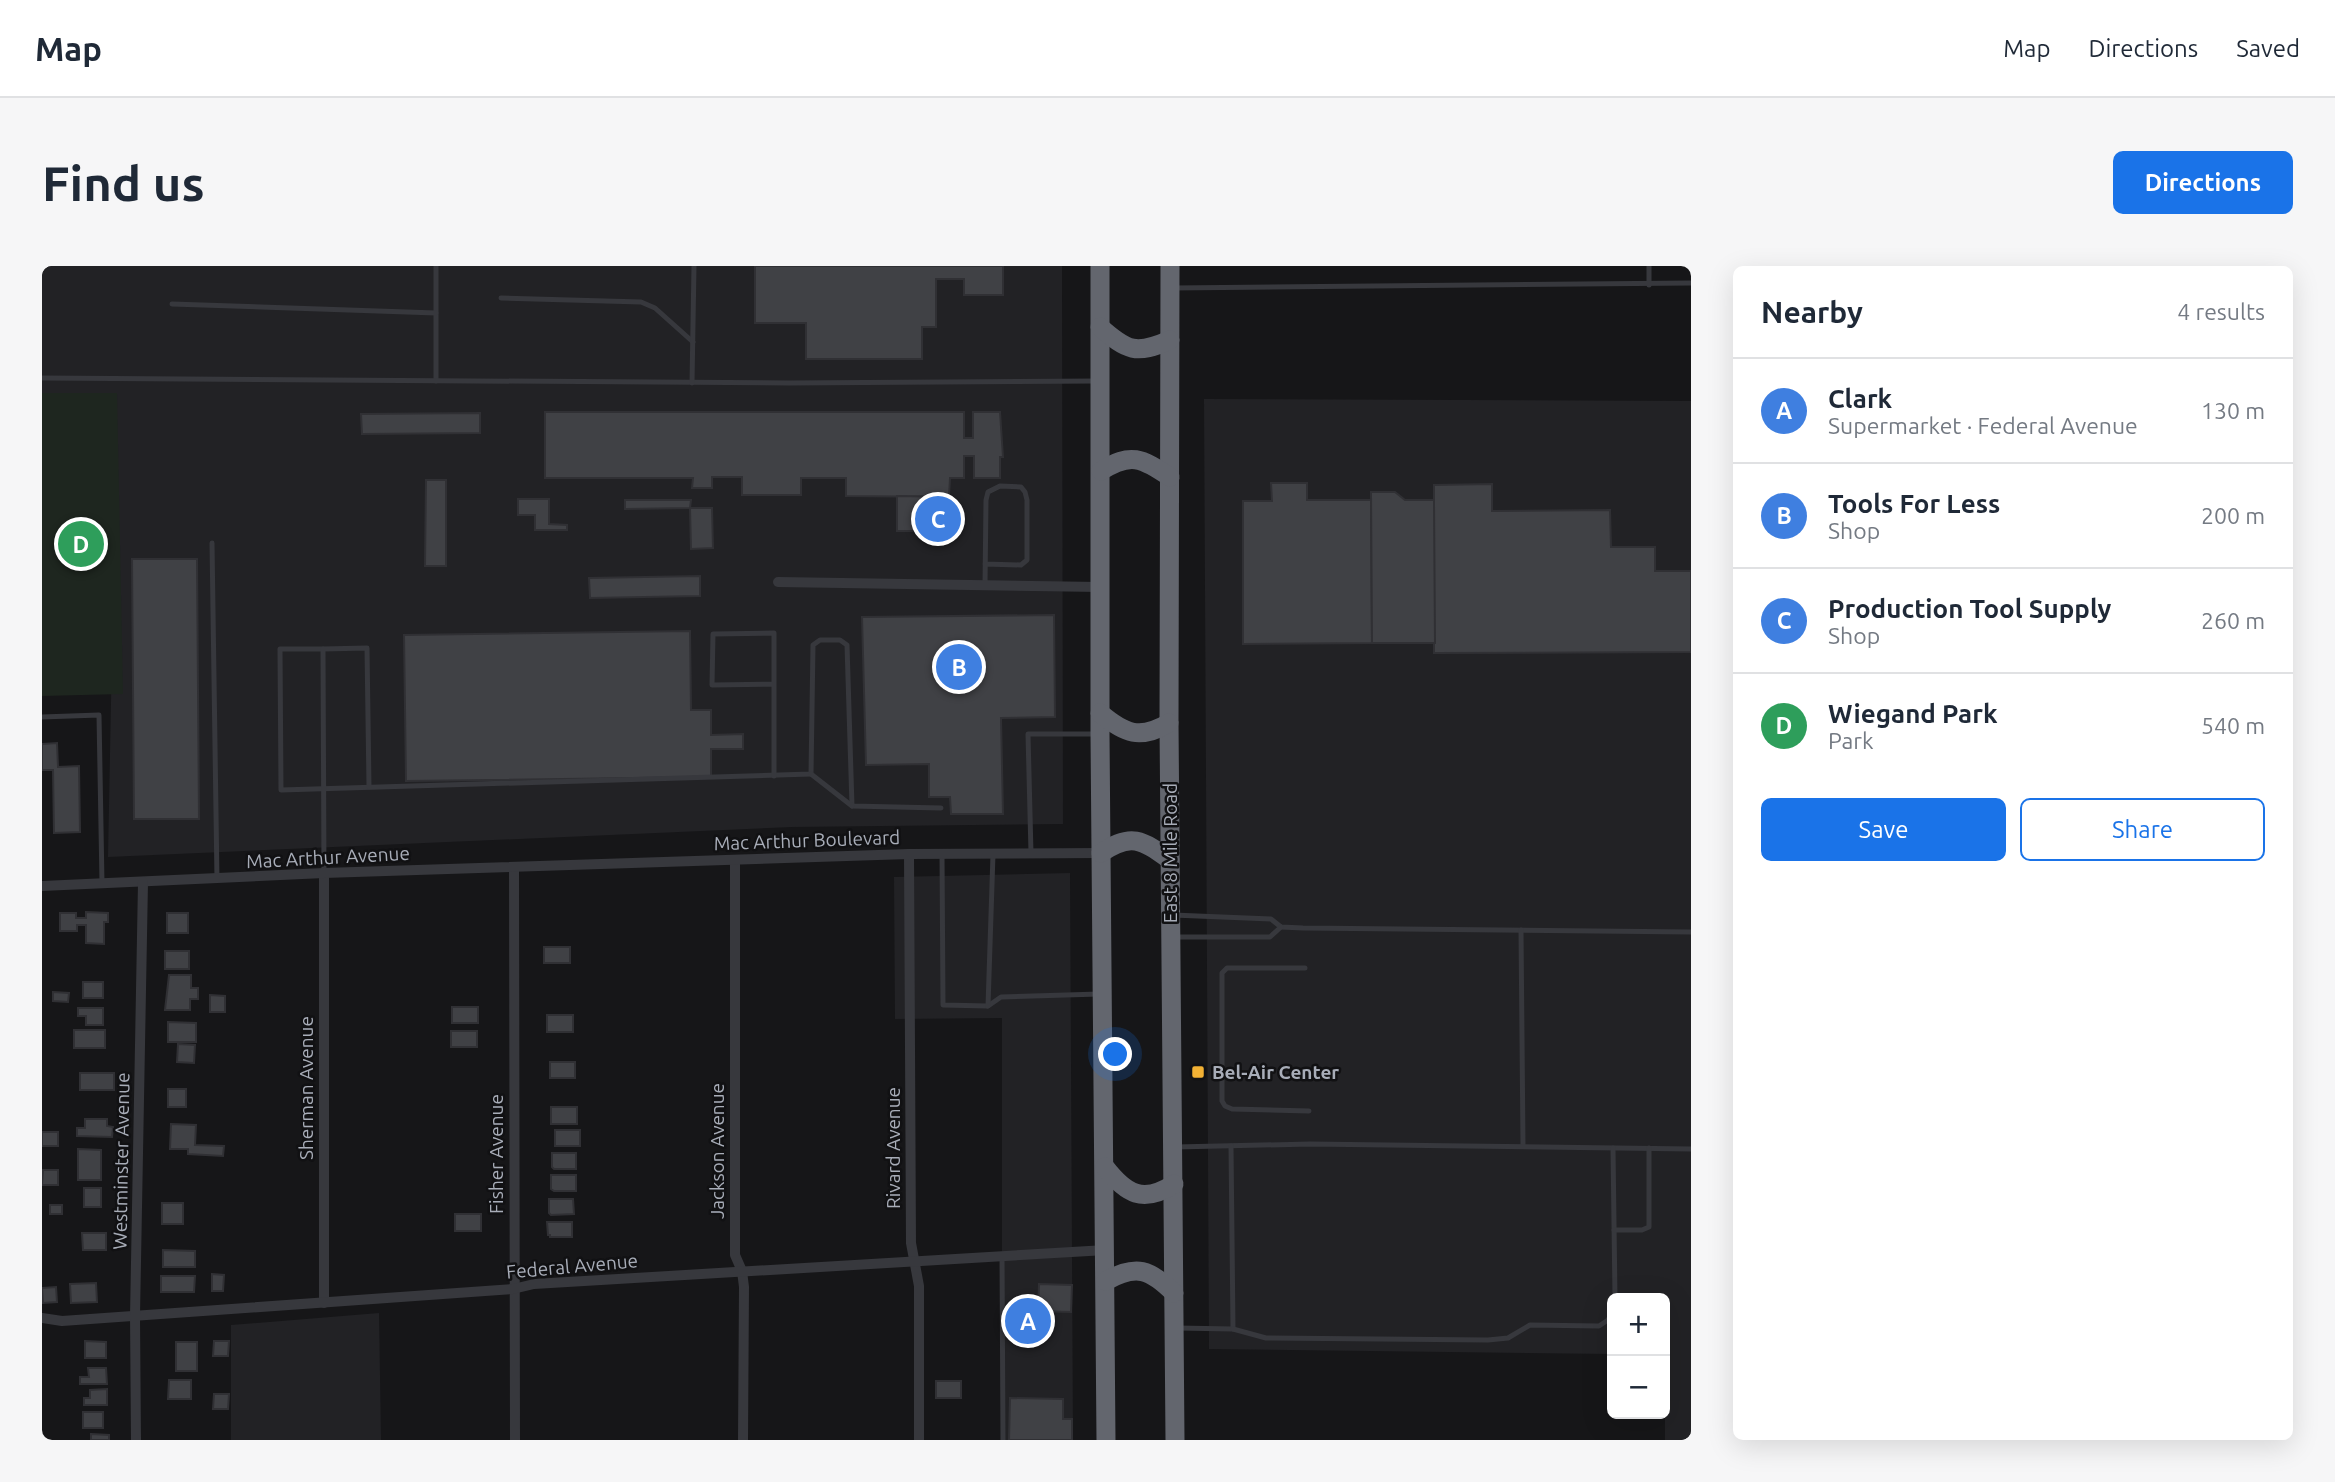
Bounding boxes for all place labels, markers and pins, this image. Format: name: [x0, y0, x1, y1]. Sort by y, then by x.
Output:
pin: C: [915, 493, 961, 545]
pin: D: [58, 518, 104, 570]
pin: B: [936, 641, 982, 693]
place label: Bel-Air Center: [1212, 1061, 1339, 1083]
marker: Bel-Air Center: [1190, 1064, 1206, 1080]
pin: A: [1005, 1295, 1051, 1347]

